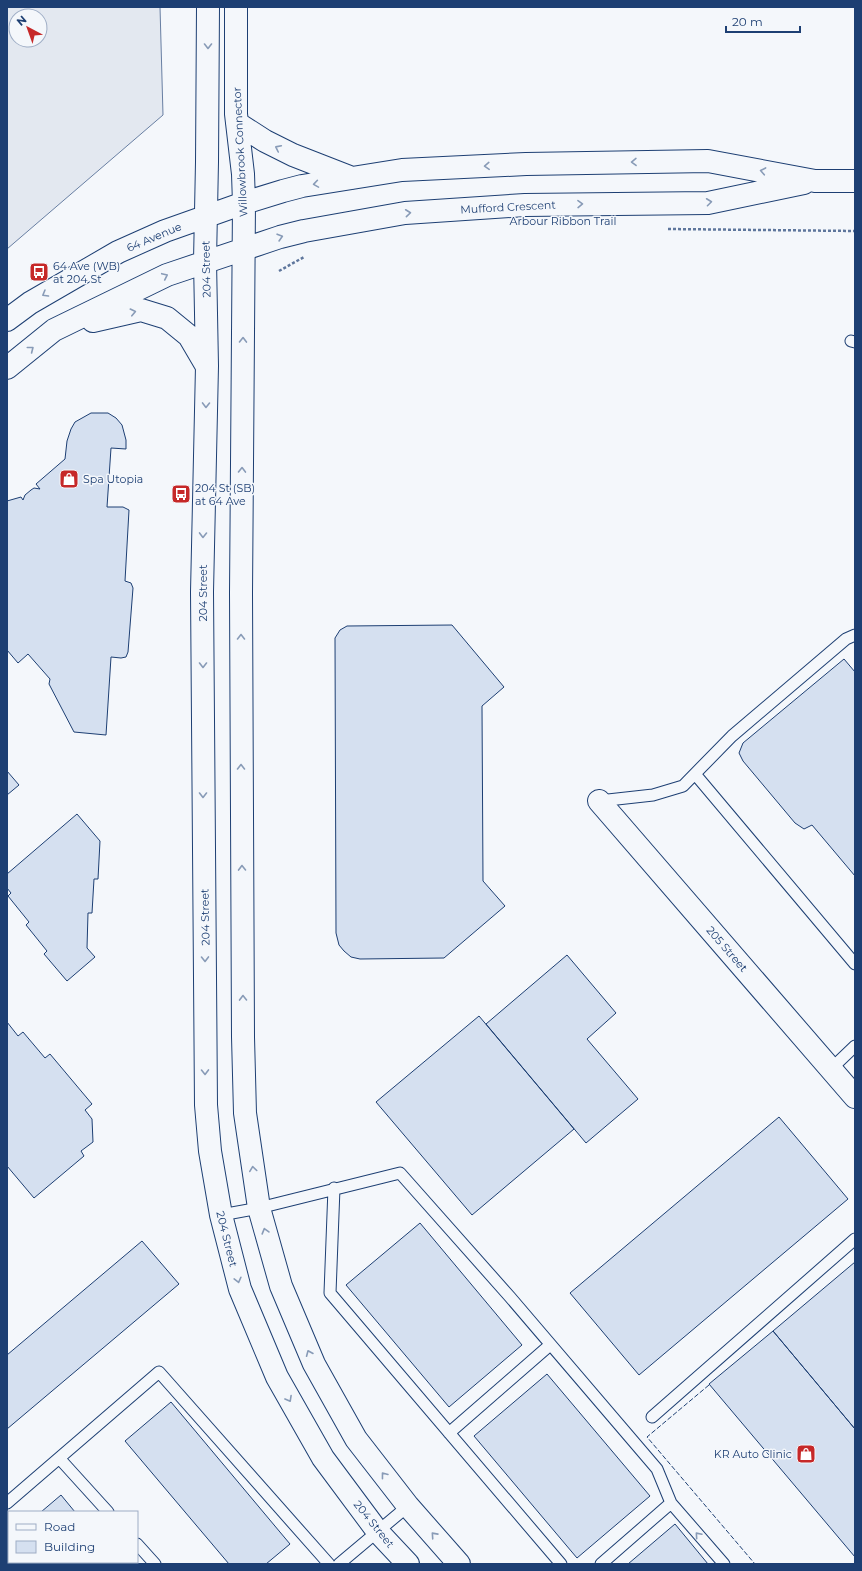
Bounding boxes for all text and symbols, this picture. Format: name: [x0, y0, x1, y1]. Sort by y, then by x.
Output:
north arrow: [8, 8, 48, 48]
scale bar: [726, 8, 800, 34]
text: N: [13, 12, 29, 29]
text: 20 m: [732, 14, 763, 29]
one-way arrow: [204, 43, 212, 49]
street label: Willowbrook Connector: [230, 87, 250, 217]
one-way arrow: [275, 145, 282, 153]
one-way arrow: [631, 158, 637, 166]
one-way arrow: [484, 162, 490, 170]
one-way arrow: [760, 168, 766, 176]
one-way arrow: [313, 179, 319, 188]
street label: Mufford Crescent: [460, 197, 557, 216]
one-way arrow: [706, 198, 713, 207]
one-way arrow: [577, 200, 583, 208]
one-way arrow: [405, 208, 411, 217]
street label: Arbour Ribbon Trail: [510, 214, 616, 228]
street label: 64 Avenue: [124, 219, 184, 255]
one-way arrow: [276, 233, 283, 242]
street label: 204 Street: [198, 240, 213, 298]
place label: 64 Ave (WB) at 204 St: [53, 259, 120, 286]
bus stop icon: 64 Ave (WB) at 204 St: [28, 261, 50, 283]
one-way arrow: [160, 273, 168, 281]
one-way arrow: [42, 290, 49, 297]
one-way arrow: [130, 308, 136, 316]
one-way arrow: [239, 337, 247, 343]
one-way arrow: [26, 347, 33, 354]
one-way arrow: [202, 402, 210, 408]
one-way arrow: [238, 467, 246, 473]
shop icon: Spa Utopia: [58, 468, 80, 490]
place label: Spa Utopia: [83, 472, 143, 486]
place label: 204 St (SB) at 64 Ave: [195, 481, 255, 508]
bus stop icon: 204 St (SB) at 64 Ave: [170, 483, 192, 505]
one-way arrow: [199, 532, 208, 538]
street label: 204 Street: [196, 564, 210, 621]
one-way arrow: [237, 634, 245, 640]
one-way arrow: [199, 662, 207, 668]
one-way arrow: [237, 764, 245, 770]
one-way arrow: [199, 792, 207, 798]
one-way arrow: [238, 865, 246, 871]
street label: 204 Street: [197, 888, 212, 946]
street label: 205 Street: [703, 923, 751, 975]
one-way arrow: [201, 956, 209, 962]
one-way arrow: [239, 995, 247, 1001]
one-way arrow: [201, 1069, 210, 1075]
one-way arrow: [249, 1166, 258, 1172]
street label: 204 Street: [213, 1210, 241, 1269]
one-way arrow: [261, 1227, 270, 1234]
one-way arrow: [233, 1277, 241, 1283]
one-way arrow: [305, 1349, 313, 1356]
one-way arrow: [285, 1395, 292, 1402]
shop icon: KR Auto Clinic: [795, 1443, 817, 1465]
place label: KR Auto Clinic: [714, 1447, 792, 1461]
one-way arrow: [382, 1473, 389, 1480]
street label: 204 Street: [351, 1497, 398, 1551]
legend: [8, 1511, 138, 1563]
text: Road: [44, 1519, 75, 1534]
one-way arrow: [431, 1532, 438, 1540]
one-way arrow: [696, 1532, 703, 1539]
text: Building: [44, 1539, 95, 1554]

